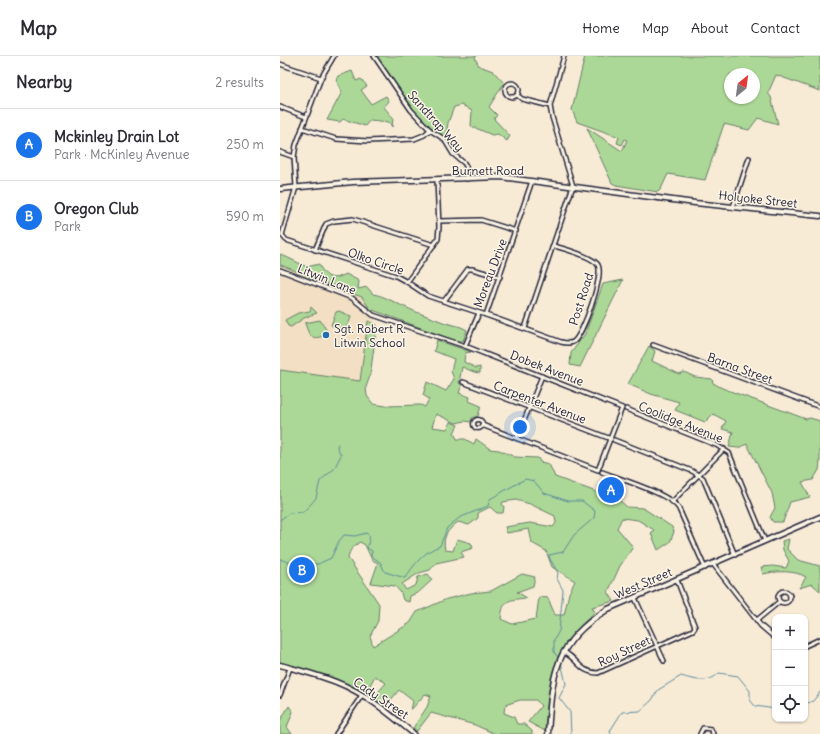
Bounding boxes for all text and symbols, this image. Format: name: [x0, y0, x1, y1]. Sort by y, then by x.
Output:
text: Map: [20, 16, 57, 40]
text: Home: [582, 19, 620, 37]
text: Map: [642, 19, 669, 37]
text: About: [691, 19, 729, 37]
text: Contact: [751, 19, 800, 37]
north arrow: [724, 68, 760, 104]
text: Nearby: [16, 71, 72, 93]
text: 2 results: [215, 74, 264, 91]
street label: Sandtrap Way: [405, 87, 467, 155]
text: Mckinley Drain Lot: [54, 127, 179, 146]
text: A: [25, 136, 33, 153]
text: 250 m: [226, 136, 264, 153]
text: Park · McKinley Avenue: [54, 146, 189, 163]
street label: Burnett Road: [452, 163, 524, 178]
street label: Holyoke Street: [718, 187, 798, 211]
text: Oregon Club: [54, 199, 139, 218]
text: B: [25, 208, 33, 225]
text: 590 m: [226, 208, 264, 225]
text: Park: [54, 218, 81, 235]
street label: Moreau Drive: [470, 237, 510, 309]
street label: Olko Circle: [346, 244, 406, 278]
street label: Litwin Lane: [295, 260, 359, 298]
street label: Post Road: [565, 271, 597, 327]
place label: Sgt. Robert R. Litwin School: [334, 321, 406, 350]
marker: Sgt. Robert R. Litwin School: [321, 330, 331, 340]
street label: Dobek Avenue: [508, 347, 586, 389]
street label: Barna Street: [705, 349, 775, 387]
street label: Carpenter Avenue: [492, 377, 588, 427]
street label: Coolidge Avenue: [636, 398, 726, 446]
your location: [510, 417, 530, 437]
pin: A: [598, 475, 624, 505]
pin: B: [289, 555, 315, 585]
street label: West Street: [612, 564, 674, 602]
map controls: [772, 614, 808, 722]
button: +: [772, 614, 808, 650]
street label: Roy Street: [595, 632, 653, 670]
button: −: [772, 650, 808, 686]
street label: Cady Street: [351, 674, 411, 722]
button: locate: [772, 686, 808, 722]

